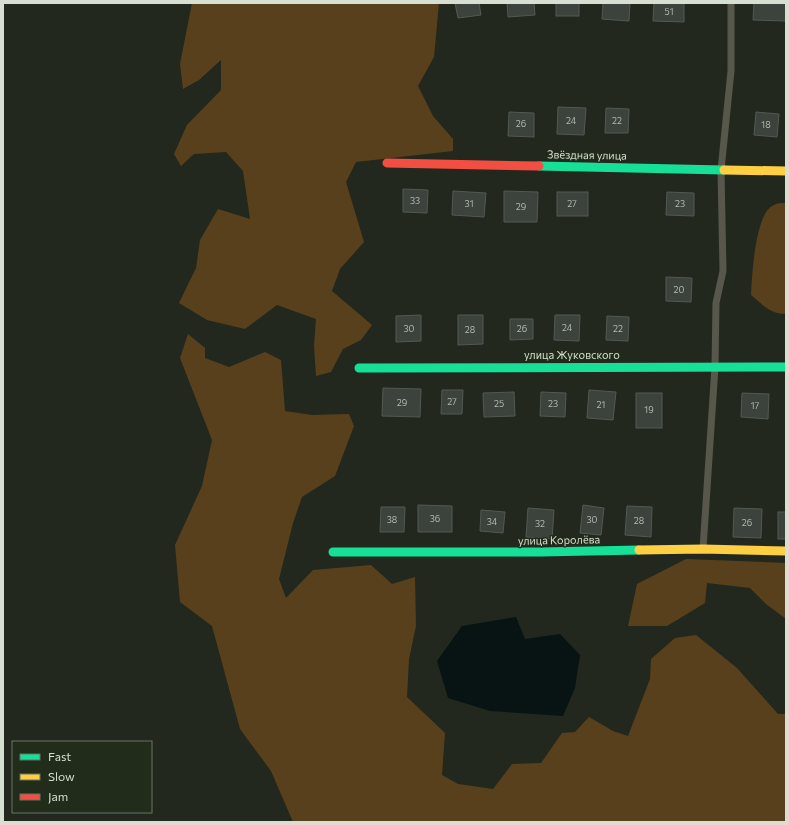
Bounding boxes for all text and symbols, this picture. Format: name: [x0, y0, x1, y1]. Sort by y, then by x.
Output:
house number: 51: [664, 6, 674, 17]
house number: 24: [566, 115, 577, 126]
house number: 22: [612, 115, 622, 126]
house number: 26: [516, 118, 526, 129]
house number: 18: [761, 119, 771, 130]
street label: Звёздная улица: [547, 147, 627, 162]
house number: 33: [410, 195, 420, 206]
house number: 31: [465, 198, 473, 209]
house number: 27: [567, 198, 577, 209]
house number: 23: [675, 198, 685, 209]
house number: 29: [516, 201, 526, 212]
house number: 20: [674, 284, 685, 295]
house number: 24: [562, 322, 573, 333]
house number: 30: [403, 323, 415, 334]
house number: 26: [517, 323, 527, 334]
house number: 22: [613, 323, 623, 334]
house number: 28: [465, 324, 475, 335]
street label: улица Жуковского: [524, 348, 620, 361]
house number: 27: [447, 396, 457, 407]
house number: 29: [397, 397, 407, 408]
house number: 25: [494, 398, 504, 409]
house number: 23: [548, 398, 558, 409]
house number: 21: [597, 399, 605, 410]
house number: 17: [751, 400, 760, 411]
house number: 19: [644, 404, 654, 415]
house number: 36: [430, 513, 440, 524]
house number: 38: [387, 514, 397, 525]
house number: 30: [586, 514, 598, 525]
house number: 28: [634, 515, 644, 526]
house number: 34: [487, 516, 498, 527]
house number: 26: [742, 517, 752, 528]
house number: 32: [535, 518, 545, 529]
street label: улица Королёва: [518, 532, 600, 547]
legend: [12, 741, 152, 813]
text: Fast: [48, 749, 71, 763]
text: Slow: [48, 769, 75, 783]
text: Jam: [48, 789, 68, 804]

